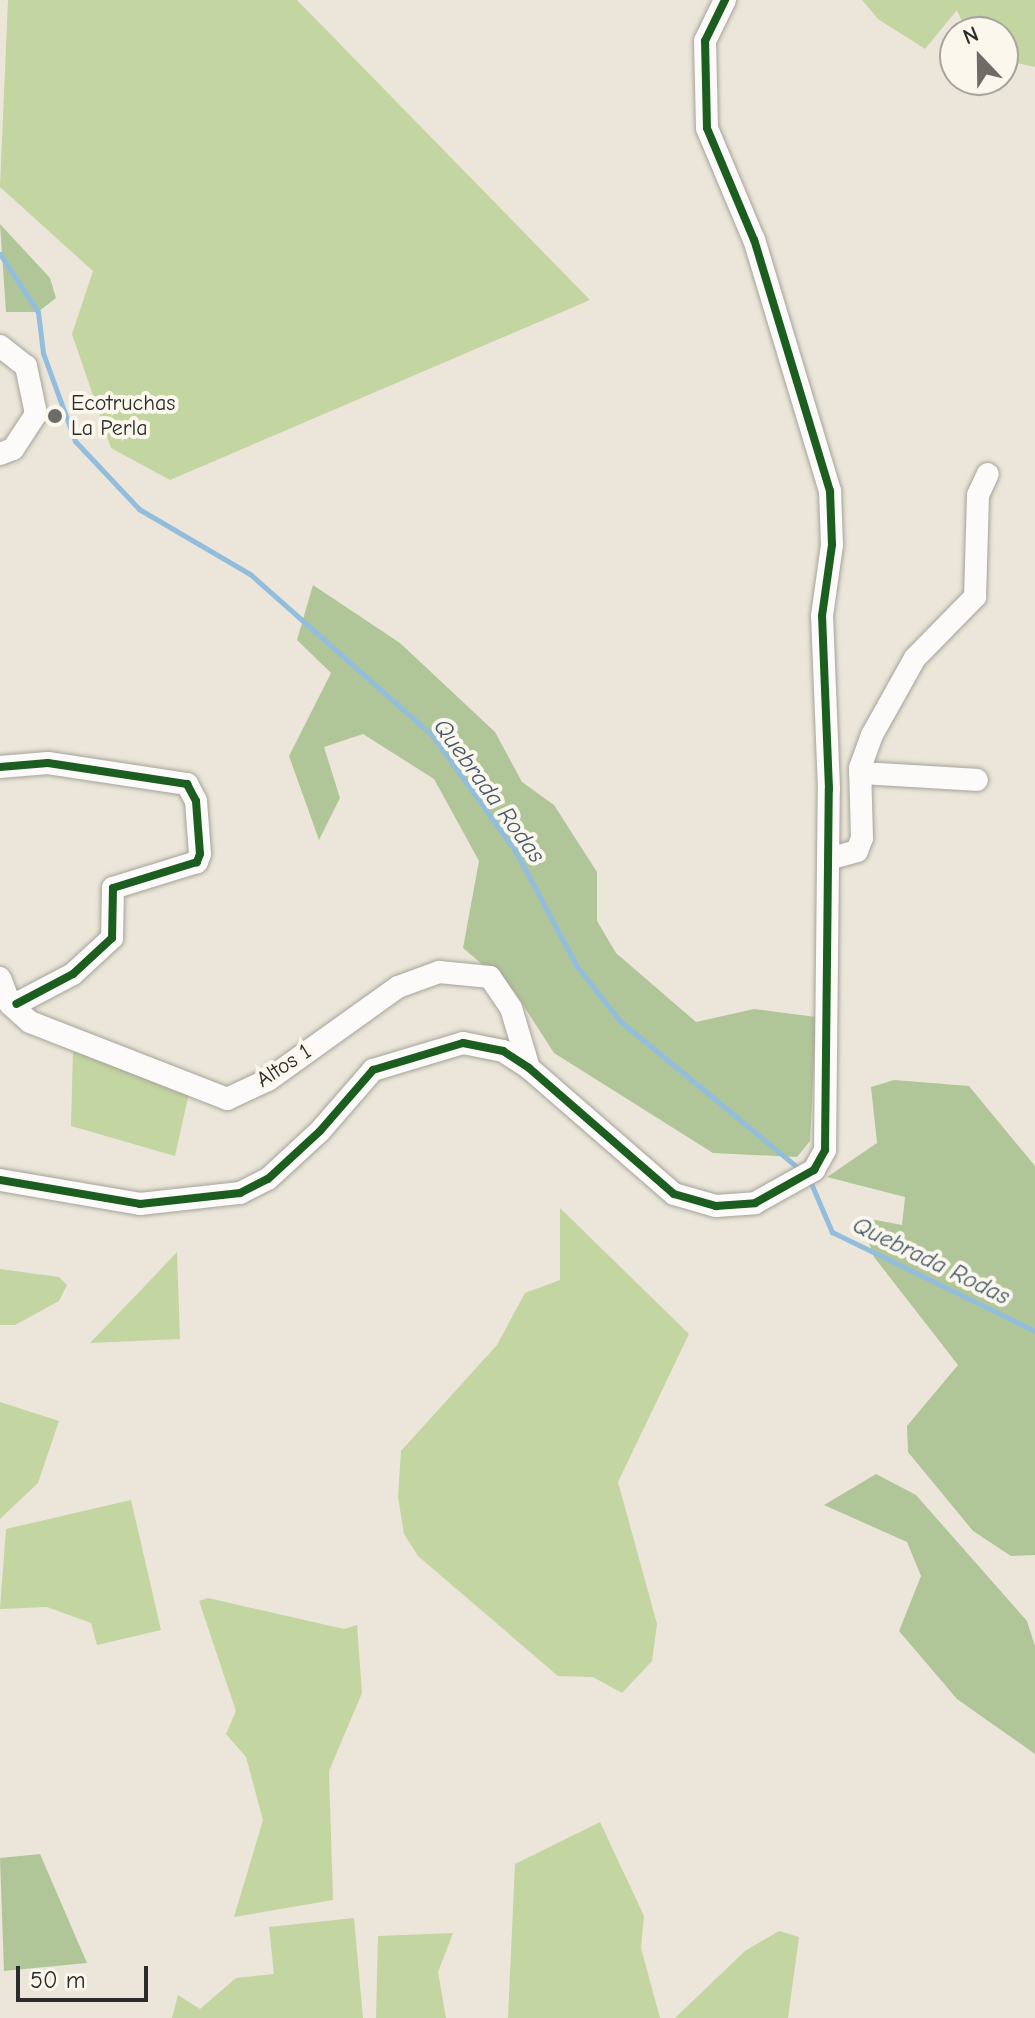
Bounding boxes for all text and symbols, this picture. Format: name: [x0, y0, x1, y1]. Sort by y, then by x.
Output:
north arrow: [939, 16, 1019, 96]
text: N: [959, 21, 982, 50]
place label: Ecotruchas La Perla: [71, 390, 175, 442]
marker: Ecotruchas La Perla: [46, 407, 64, 425]
water label: Quebrada Rodas: [427, 713, 551, 869]
street label: Altos 1: [252, 1039, 316, 1093]
water label: Quebrada Rodas: [848, 1211, 1014, 1311]
scale bar: [20, 1950, 152, 2000]
text: 50 m: [30, 1966, 86, 1994]

